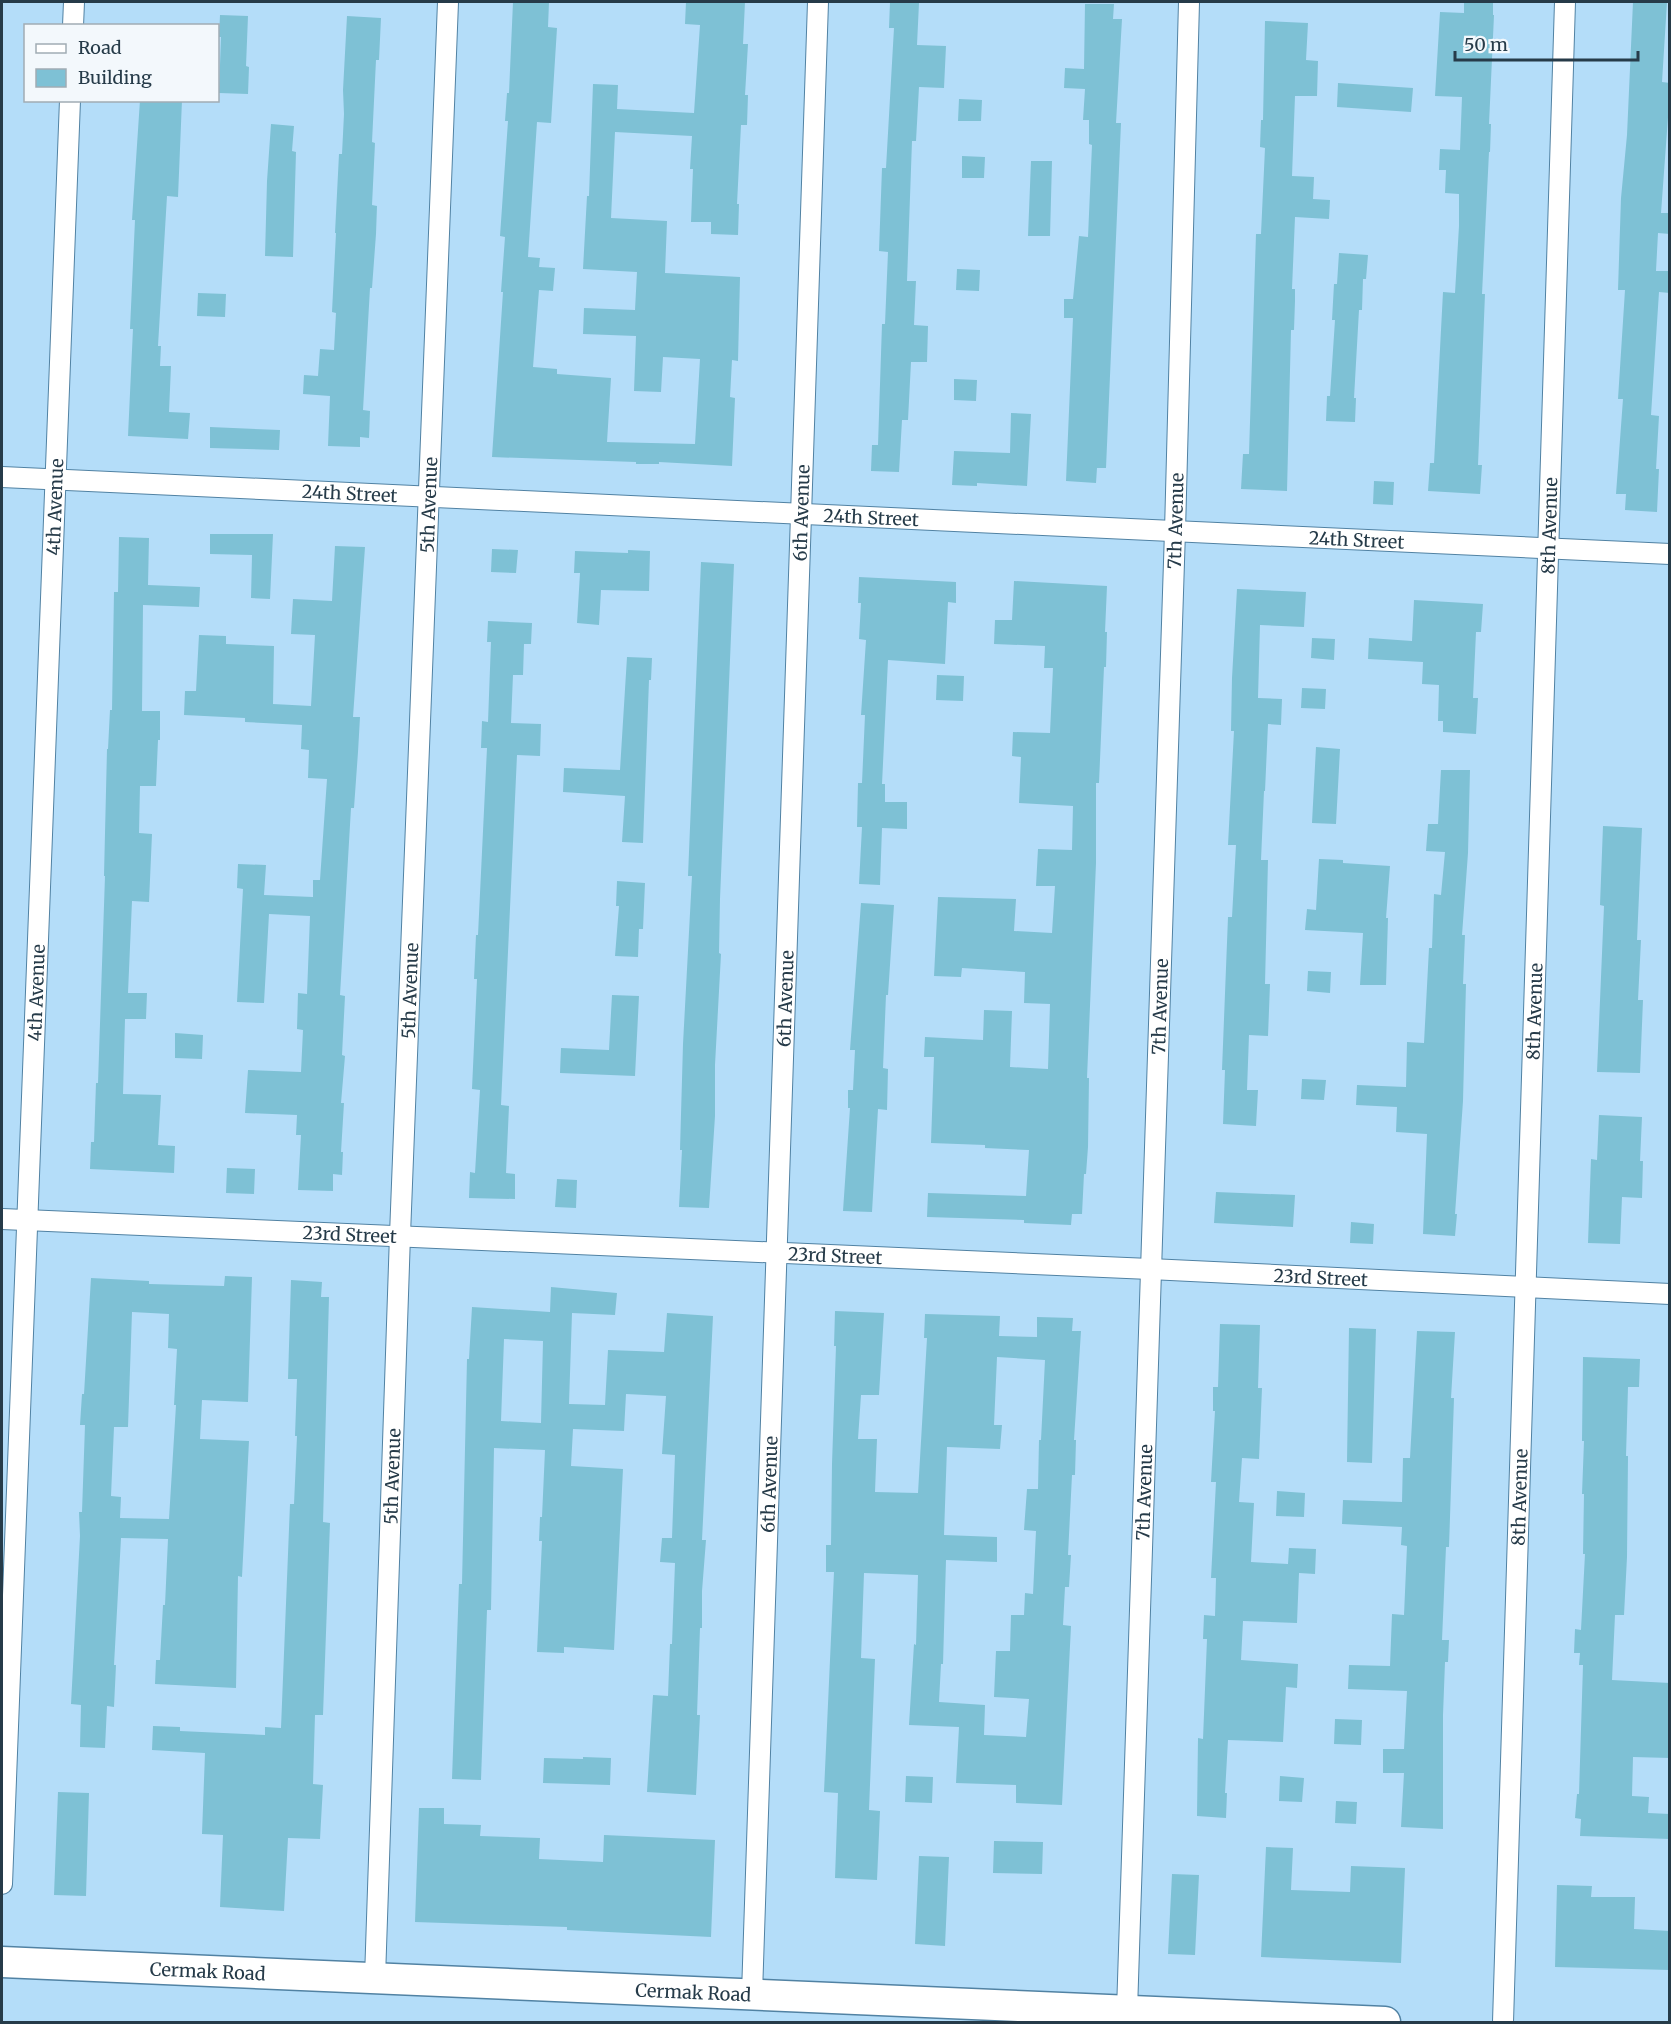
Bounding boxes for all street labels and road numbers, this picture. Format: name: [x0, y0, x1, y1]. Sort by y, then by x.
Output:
street label: 5th Avenue: [415, 456, 442, 554]
street label: 4th Avenue: [41, 458, 68, 556]
street label: 6th Avenue: [788, 464, 814, 562]
street label: 7th Avenue: [1162, 472, 1188, 569]
street label: 8th Avenue: [1536, 477, 1562, 575]
street label: 24th Street: [301, 479, 398, 507]
street label: 24th Street: [823, 503, 919, 531]
street label: 24th Street: [1308, 526, 1405, 553]
street label: 5th Avenue: [396, 942, 423, 1039]
street label: 4th Avenue: [23, 944, 49, 1042]
street label: 6th Avenue: [772, 950, 798, 1047]
street label: 7th Avenue: [1147, 958, 1173, 1055]
street label: 8th Avenue: [1521, 963, 1547, 1060]
street label: 23rd Street: [302, 1221, 397, 1248]
street label: 23rd Street: [788, 1242, 883, 1269]
street label: 23rd Street: [1273, 1263, 1368, 1291]
street label: 5th Avenue: [379, 1428, 405, 1525]
street label: 6th Avenue: [756, 1435, 782, 1533]
street label: 7th Avenue: [1131, 1444, 1157, 1541]
street label: 8th Avenue: [1506, 1448, 1532, 1546]
street label: Cermak Road: [149, 1957, 266, 1985]
street label: Cermak Road: [635, 1978, 752, 2006]

